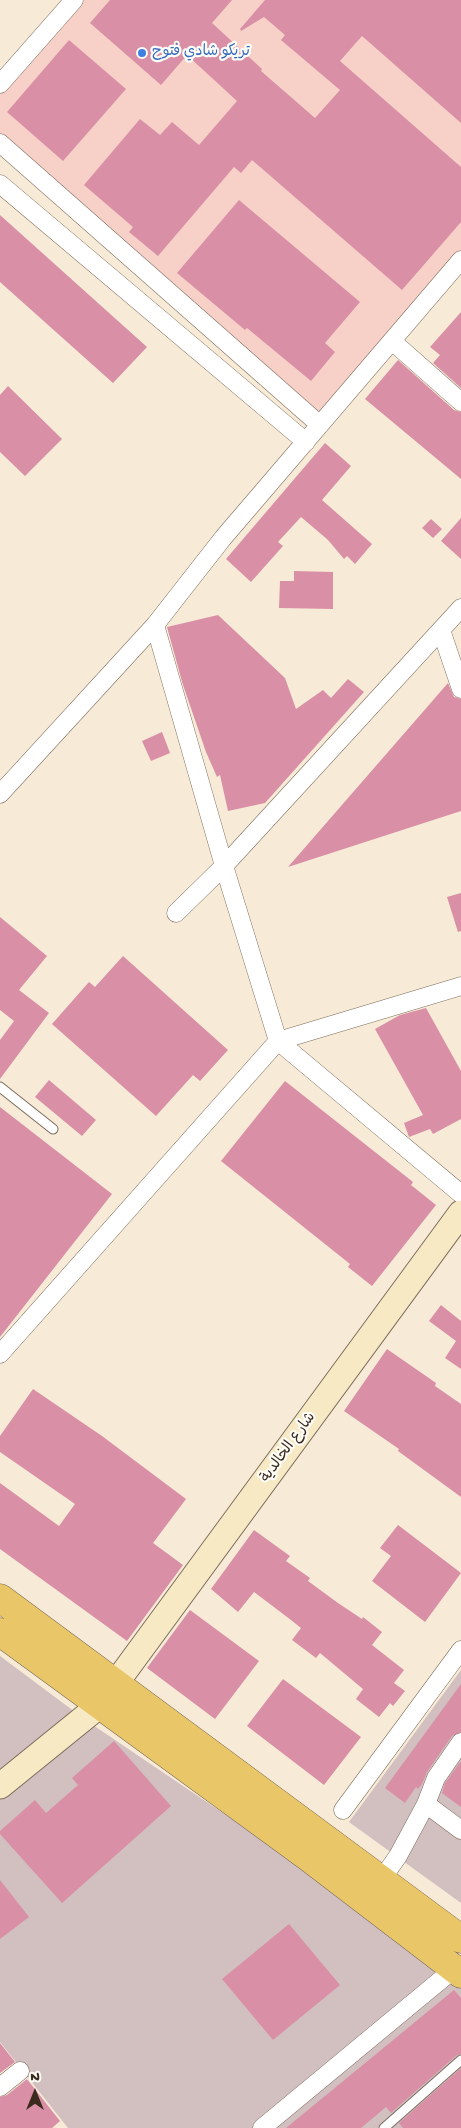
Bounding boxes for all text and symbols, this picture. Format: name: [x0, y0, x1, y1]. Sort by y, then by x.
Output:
place label: تريكو شادي فتوح: [152, 44, 250, 62]
marker: تريكو شادي فتوح: [136, 47, 148, 59]
street label: شارع الخالدية: [257, 1409, 321, 1487]
north arrow: [10, 2068, 60, 2118]
text: N: [30, 2069, 40, 2086]

